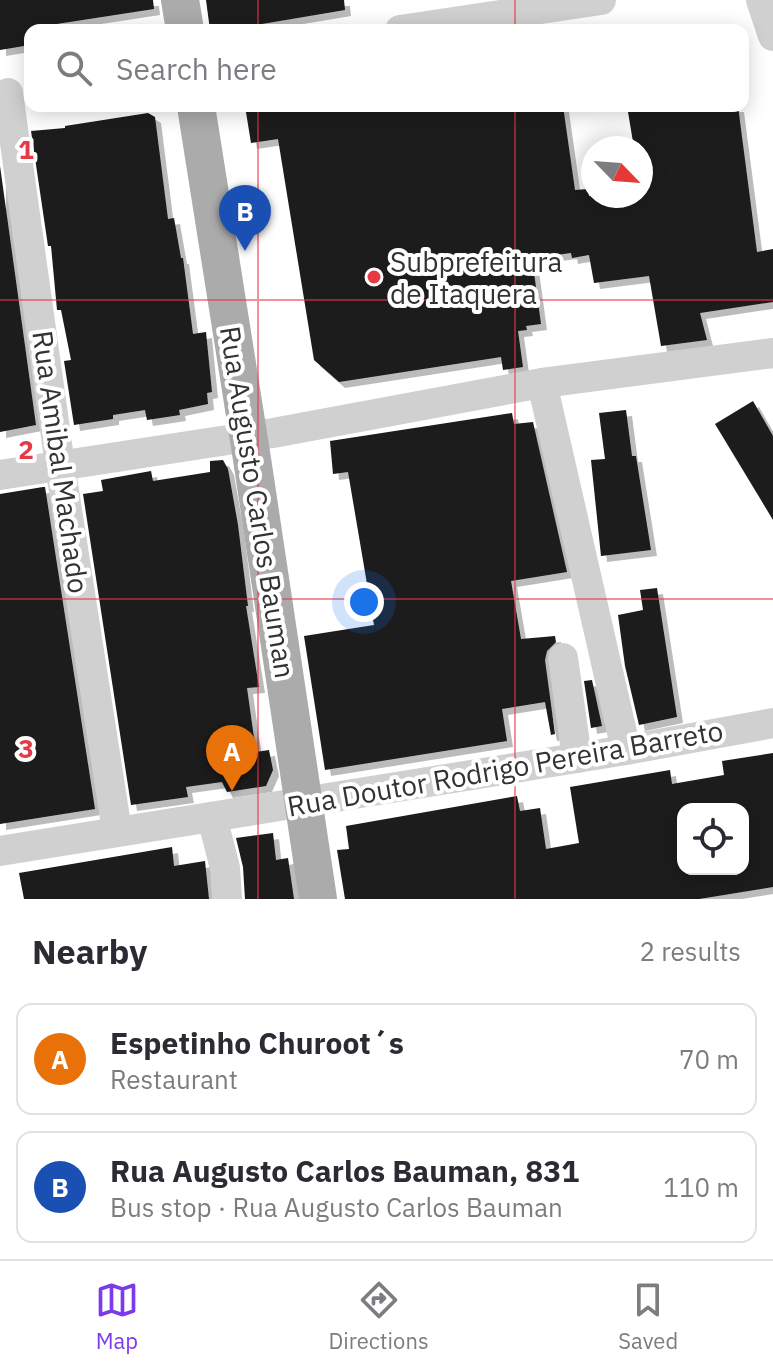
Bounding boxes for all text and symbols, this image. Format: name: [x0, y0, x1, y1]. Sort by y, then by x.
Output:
search box: [24, 24, 749, 112]
icon: search: [52, 46, 96, 90]
text: Search here: [116, 49, 277, 88]
text: 1: [18, 132, 34, 166]
north arrow: [581, 136, 653, 208]
pin: B: [219, 185, 271, 251]
place label: Subprefeitura de Itaquera: [390, 243, 562, 312]
marker: Subprefeitura de Itaquera: [365, 268, 383, 286]
street label: Rua Augusto Carlos Bauman: [212, 323, 304, 681]
street label: Rua Amibal Machado: [24, 328, 98, 596]
text: 2: [18, 432, 34, 466]
your location: [344, 582, 384, 622]
street label: Rua Doutor Rodrigo Pereira Barreto: [284, 711, 726, 825]
pin: A: [206, 725, 258, 791]
text: 3: [18, 731, 34, 765]
map controls: [677, 803, 749, 875]
button: locate: [677, 803, 749, 875]
text: Nearby: [32, 929, 147, 973]
text: 2 results: [639, 934, 741, 968]
text: Espetinho Churoot´s: [110, 1023, 404, 1062]
text: A: [51, 1042, 69, 1076]
text: 70 m: [679, 1042, 739, 1076]
text: Restaurant: [110, 1062, 238, 1096]
text: Rua Augusto Carlos Bauman, 831: [110, 1151, 579, 1190]
text: B: [51, 1170, 69, 1204]
text: 110 m: [663, 1170, 739, 1204]
text: Bus stop · Rua Augusto Carlos Bauman: [110, 1190, 563, 1224]
tab: Map: [95, 1278, 139, 1355]
tab: Directions: [329, 1278, 429, 1355]
tab: Saved: [618, 1278, 678, 1355]

